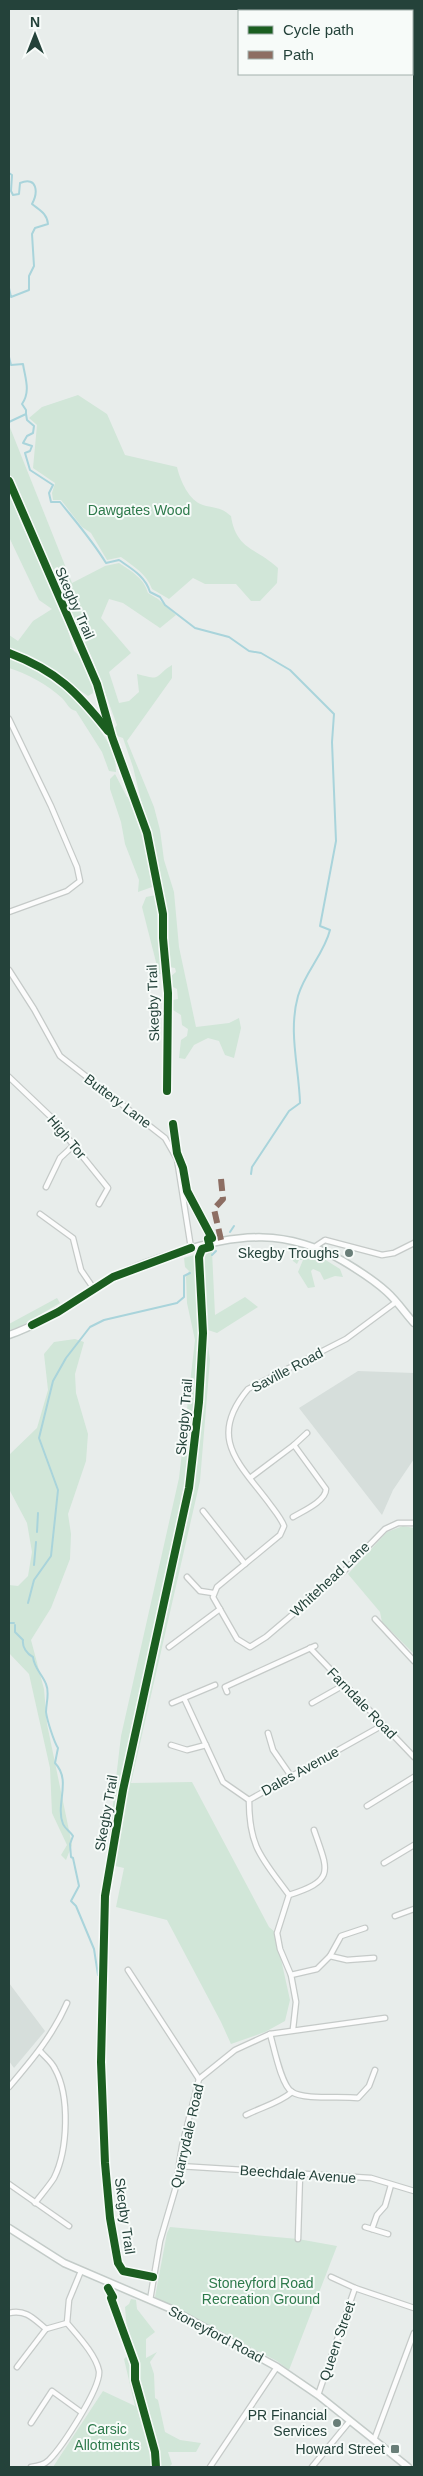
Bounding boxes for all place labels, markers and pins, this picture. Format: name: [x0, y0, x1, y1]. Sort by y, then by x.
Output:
place label: Skegby Troughs: [238, 1245, 339, 1261]
marker: Skegby Troughs: [343, 1247, 355, 1259]
place label: PR Financial Services: [248, 2407, 327, 2439]
marker: PR Financial Services: [331, 2417, 343, 2429]
place label: Howard Street: [296, 2441, 385, 2457]
marker: Howard Street: [389, 2443, 401, 2455]

